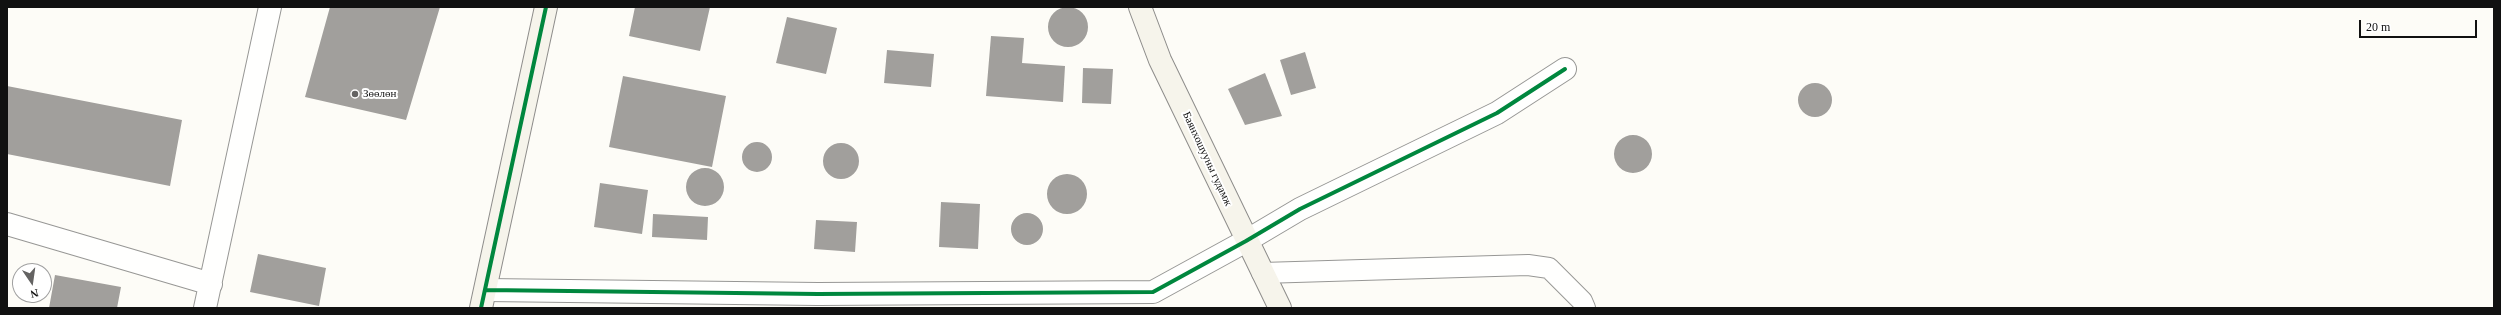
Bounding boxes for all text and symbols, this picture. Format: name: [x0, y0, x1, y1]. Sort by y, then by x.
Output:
scale bar: [2361, 12, 2479, 38]
text: 20 m: [2366, 20, 2390, 34]
place label: Зөөлөн: [363, 87, 396, 101]
marker: Зөөлөн: [350, 89, 360, 99]
street label: Баянхошууны гудамж: [1179, 110, 1235, 208]
north arrow: [12, 263, 52, 303]
text: N: [29, 287, 40, 300]

